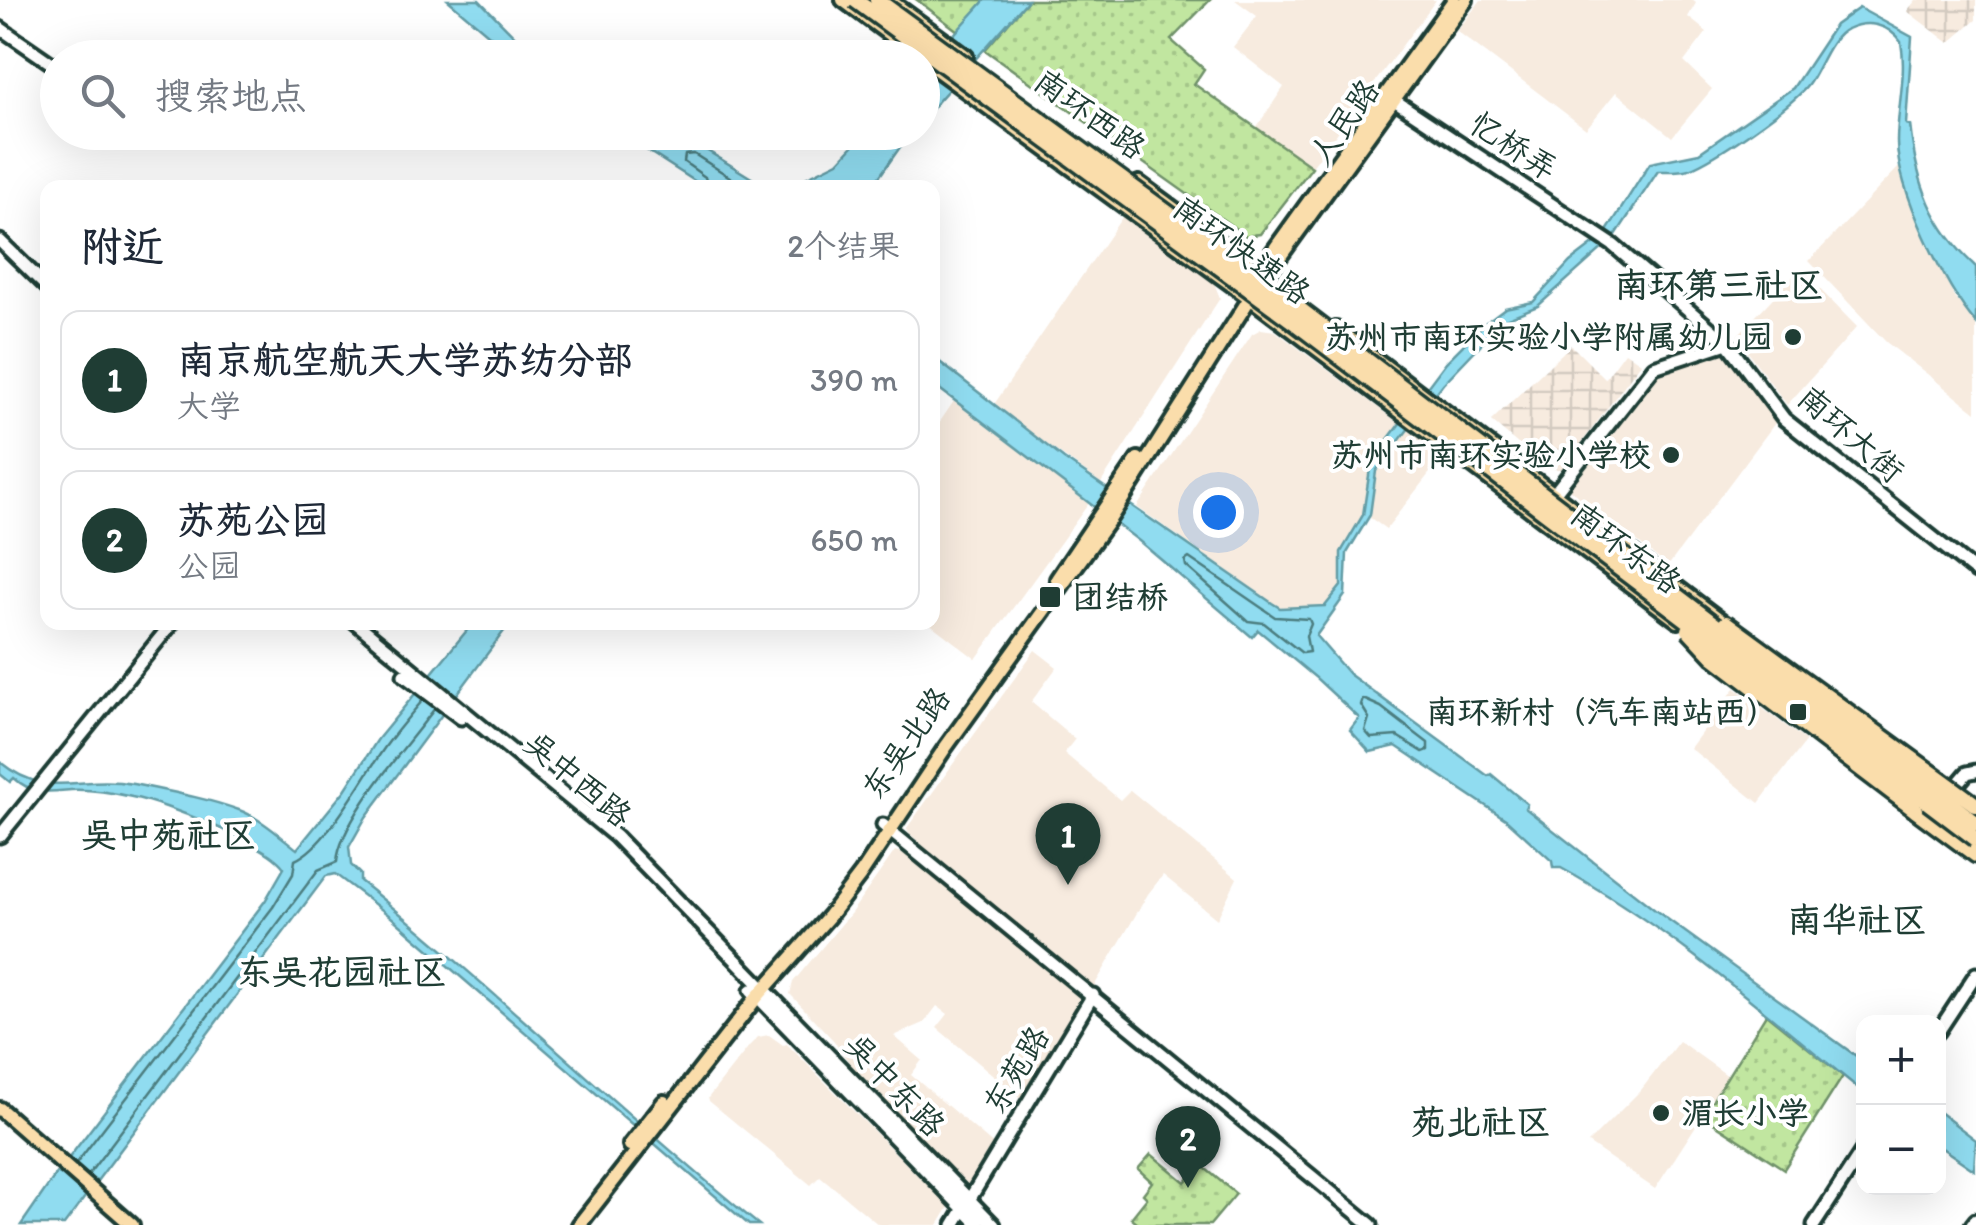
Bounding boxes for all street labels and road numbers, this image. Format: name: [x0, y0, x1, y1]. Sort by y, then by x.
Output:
street label: 南环西路: [1027, 61, 1153, 167]
street label: 人民路: [1301, 72, 1387, 172]
street label: 忆桥弄: [1463, 104, 1565, 188]
street label: 南环快速路: [1166, 188, 1318, 312]
street label: 南环大街: [1790, 378, 1912, 490]
street label: 南环东路: [1563, 494, 1689, 602]
street label: 东吴北路: [854, 680, 958, 806]
street label: 吴中西路: [517, 723, 639, 835]
street label: 东苑路: [975, 1019, 1057, 1121]
street label: 吴中东路: [837, 1026, 953, 1144]

